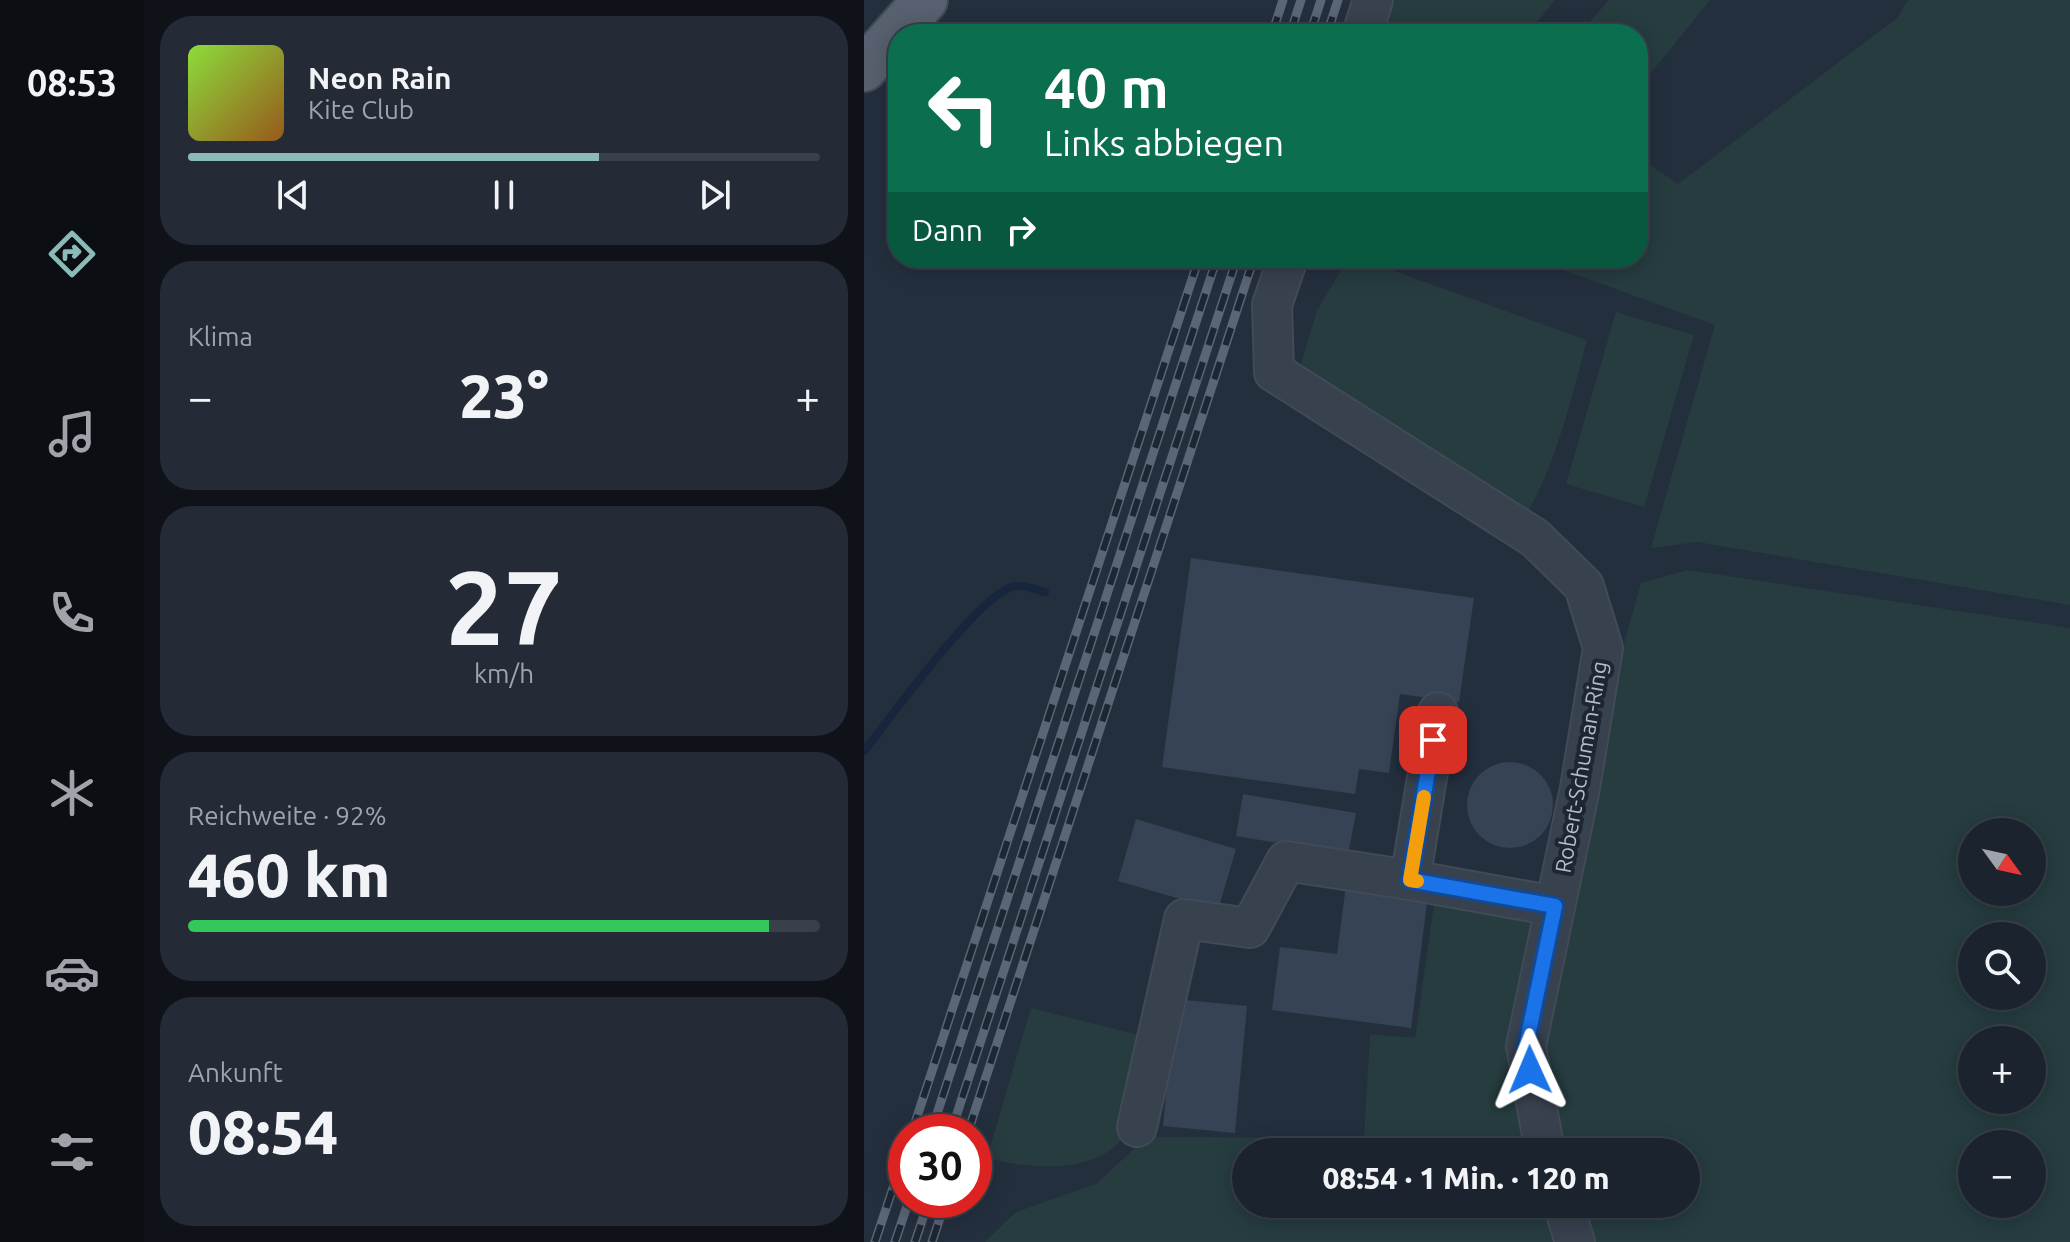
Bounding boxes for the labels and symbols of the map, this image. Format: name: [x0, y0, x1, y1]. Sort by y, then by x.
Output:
street label: Robert-Schuman-Ring: [1550, 659, 1611, 875]
pin: [1399, 706, 1467, 774]
north arrow: [1958, 818, 2046, 906]
position arrow: [1488, 1028, 1572, 1112]
speed limit sign: 30: [888, 1114, 992, 1218]

